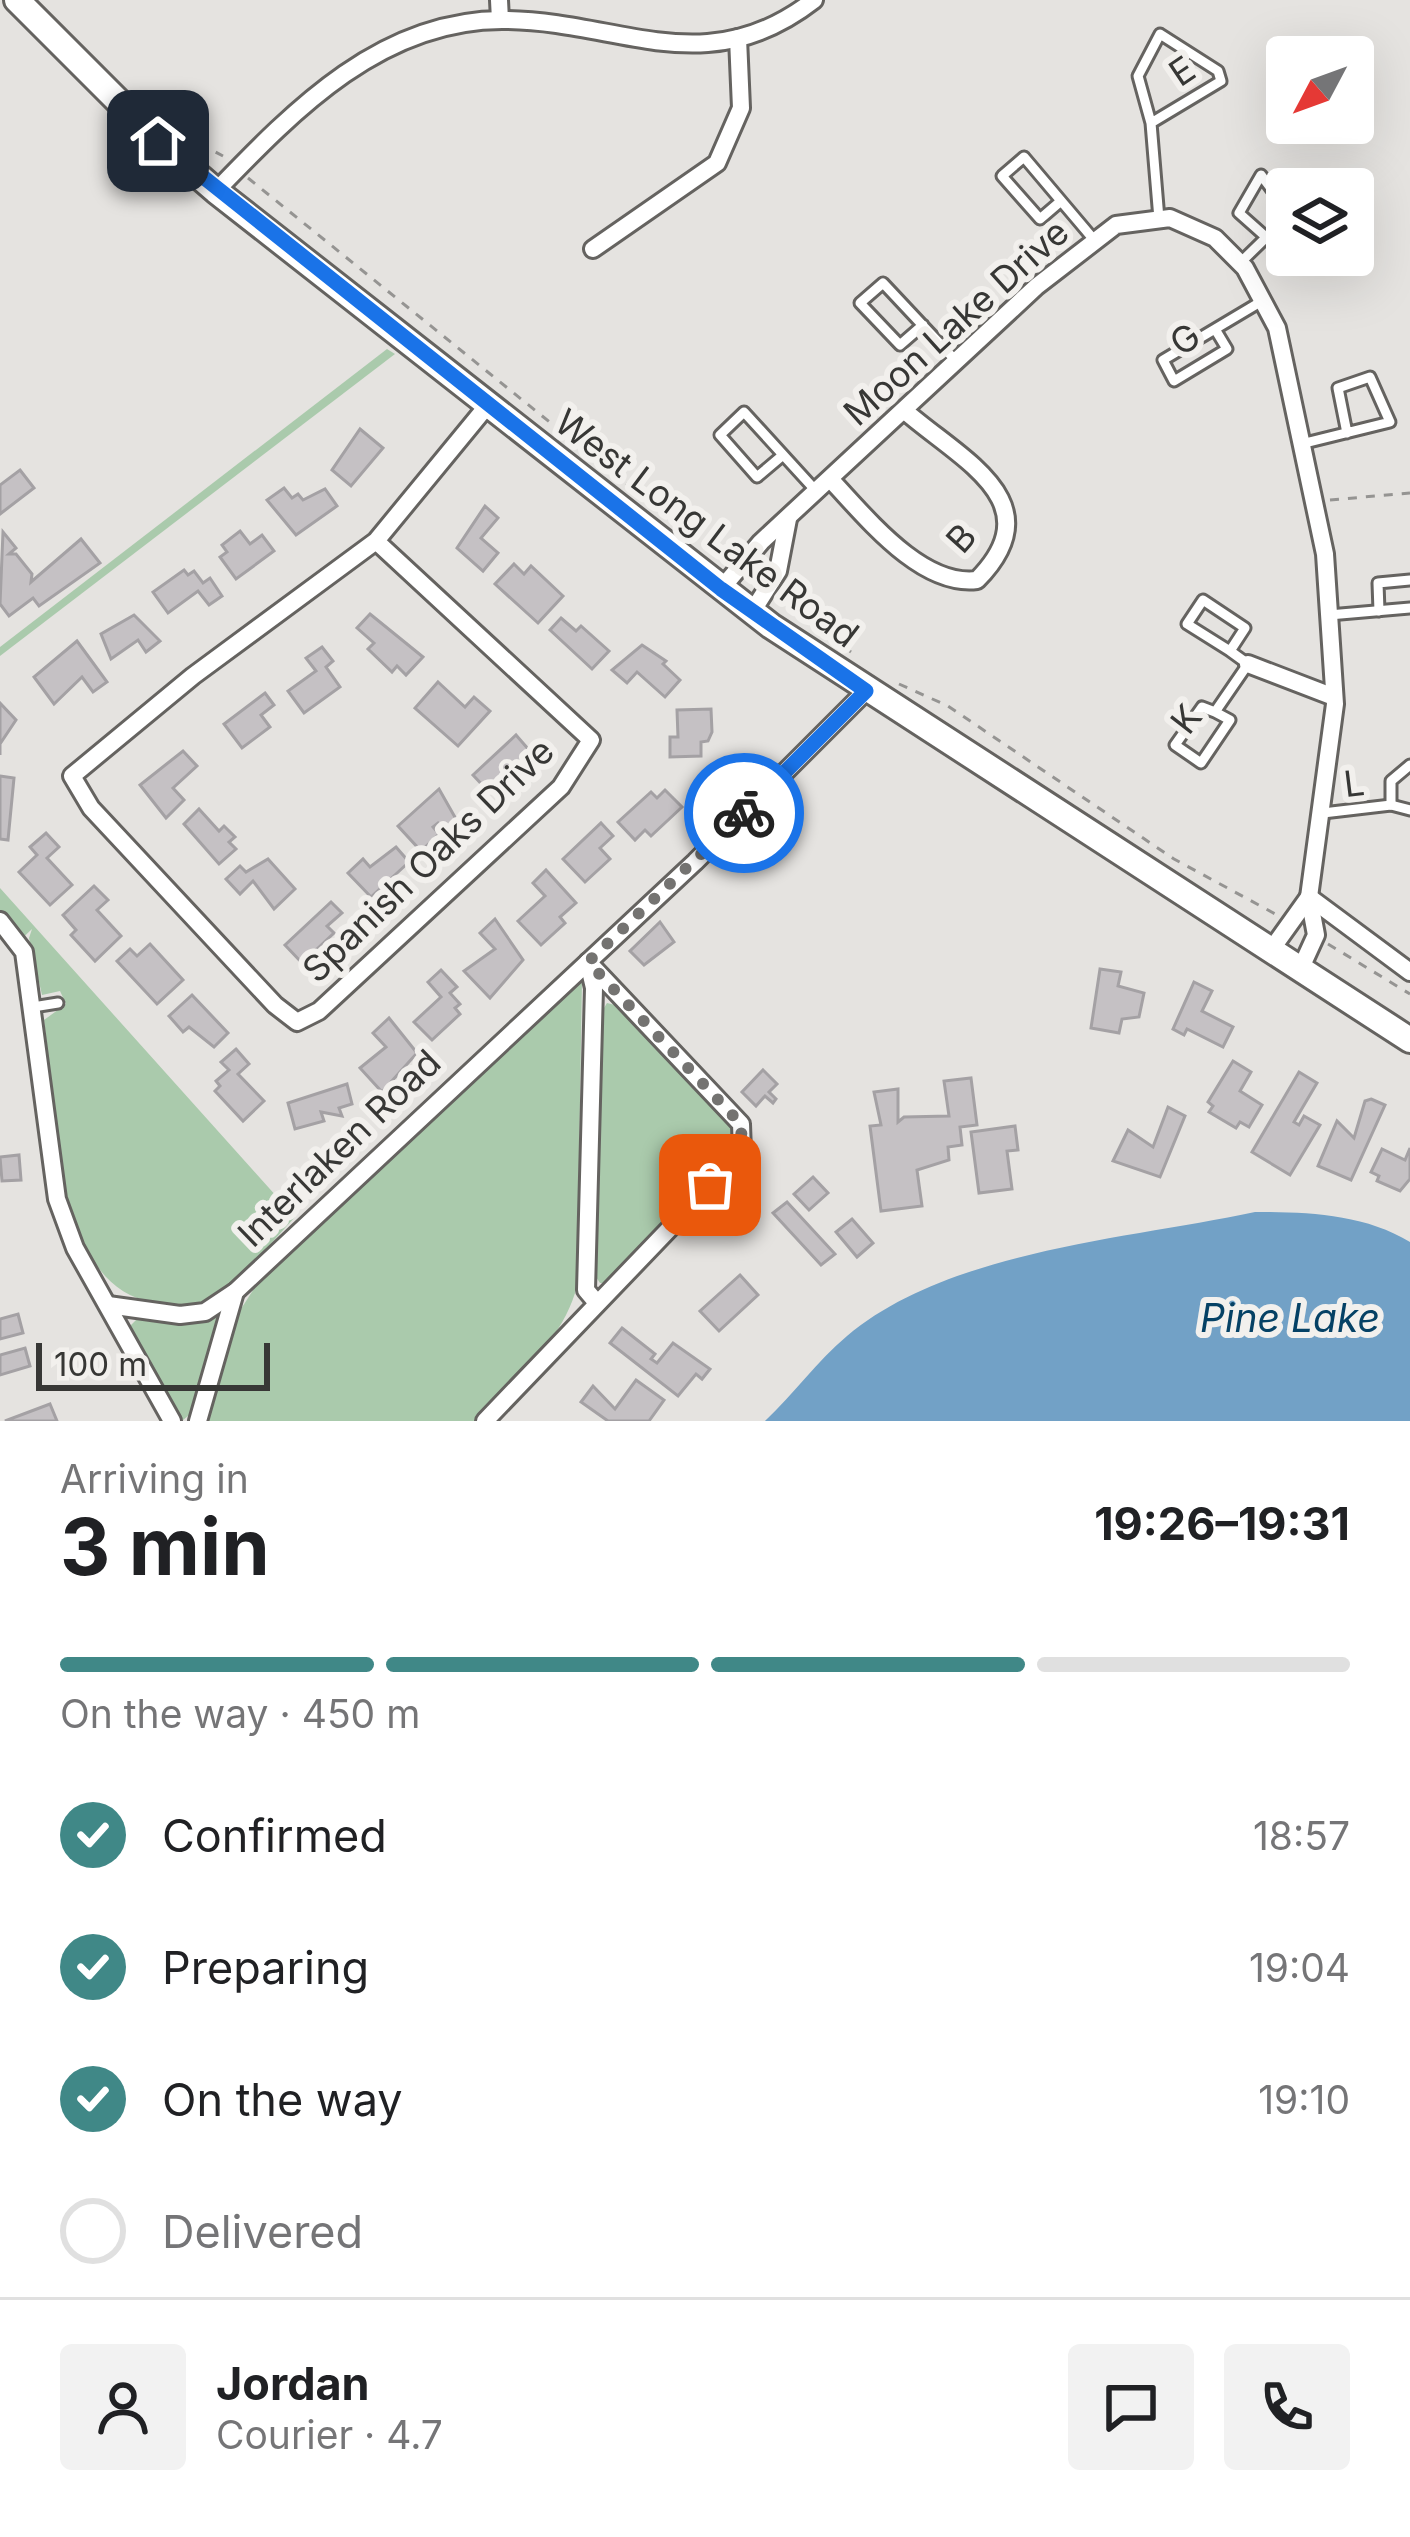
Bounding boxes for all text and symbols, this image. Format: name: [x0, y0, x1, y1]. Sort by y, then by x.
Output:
north arrow: [1266, 36, 1374, 144]
map controls: [1266, 36, 1374, 276]
street label: E: [1161, 47, 1203, 95]
pin: [107, 90, 209, 192]
icon: home: [125, 108, 191, 174]
button: layers: [1266, 168, 1374, 276]
street label: Moon Lake Drive: [835, 210, 1077, 434]
street label: G: [1161, 313, 1209, 365]
street label: West Long Lake Road: [547, 400, 867, 656]
street label: B: [937, 515, 985, 561]
street label: K: [1161, 696, 1211, 742]
street label: Spanish Oaks Drive: [293, 729, 563, 991]
courier: [684, 753, 804, 873]
street label: L: [1341, 760, 1367, 806]
icon: bike: [711, 780, 777, 846]
street label: Interlaken Road: [229, 1040, 449, 1256]
pin: [659, 1134, 761, 1236]
icon: bag: [677, 1152, 743, 1218]
water label: Pine Lake: [1200, 1294, 1380, 1341]
scale bar: [36, 1337, 270, 1390]
text: 100 m: [54, 1344, 147, 1384]
text: Arriving in: [60, 1455, 249, 1502]
text: 19:26–19:31: [1094, 1496, 1350, 1551]
text: 3 min: [60, 1499, 270, 1594]
text: On the way · 450 m: [60, 1690, 420, 1737]
icon: check: [60, 1802, 126, 1868]
text: Confirmed: [162, 1808, 387, 1863]
text: 18:57: [1253, 1812, 1350, 1859]
icon: check: [60, 1934, 126, 2000]
text: Preparing: [162, 1940, 369, 1995]
text: 19:04: [1249, 1944, 1350, 1991]
icon: check: [60, 2066, 126, 2132]
text: On the way: [162, 2072, 403, 2127]
text: 19:10: [1258, 2076, 1350, 2123]
text: Delivered: [162, 2204, 363, 2259]
button: person: [60, 2344, 186, 2470]
button: chat: [1068, 2344, 1194, 2470]
button: phone: [1224, 2344, 1350, 2470]
text: Jordan: [216, 2356, 370, 2411]
text: Courier · 4.7: [216, 2411, 443, 2458]

